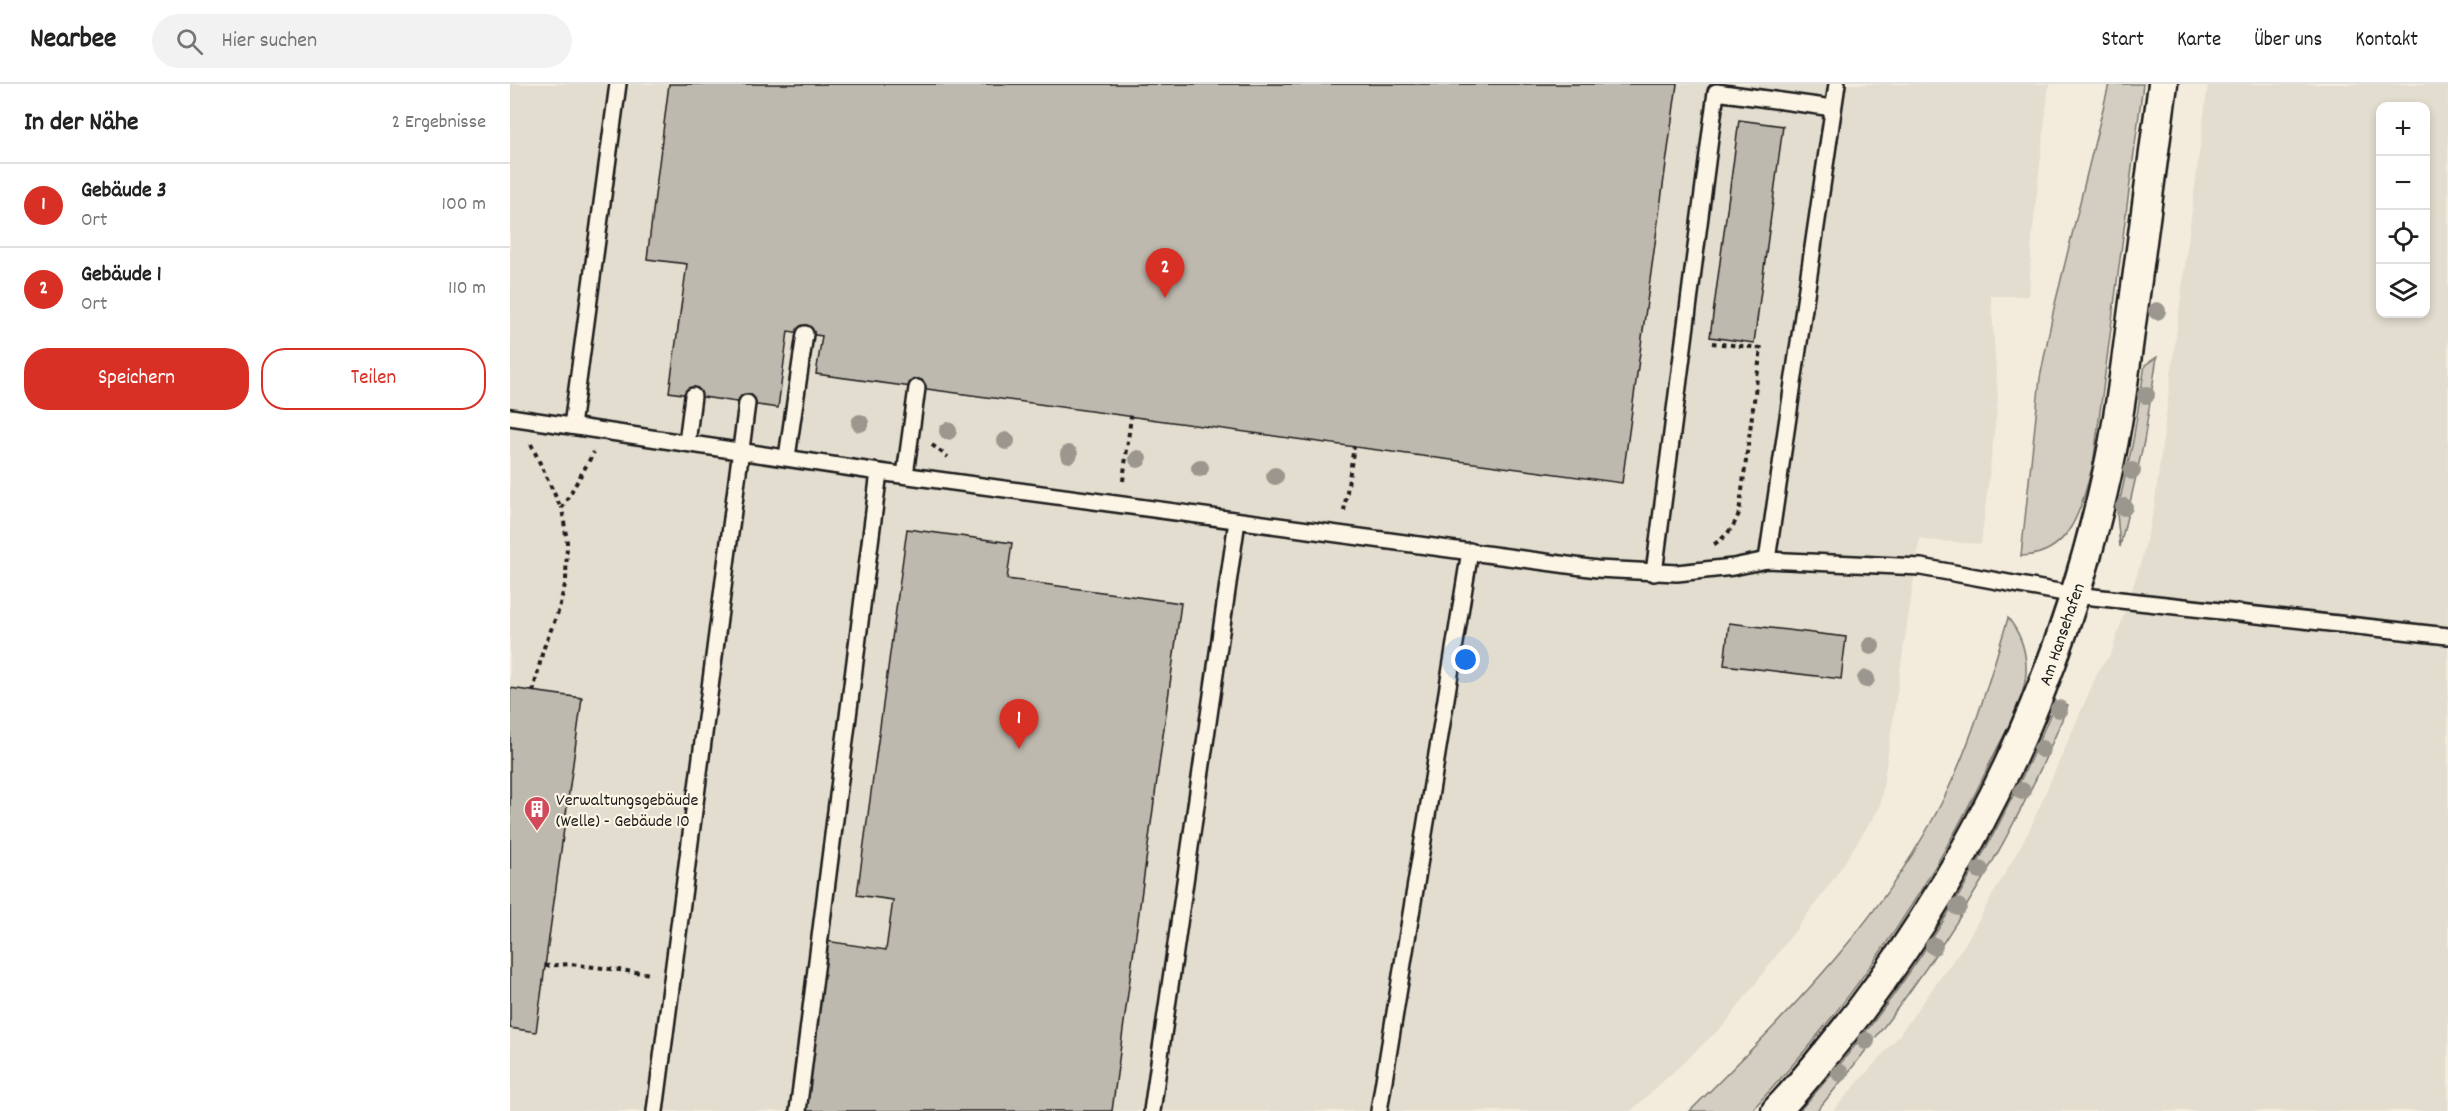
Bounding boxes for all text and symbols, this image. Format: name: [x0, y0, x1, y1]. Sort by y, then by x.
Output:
search box: [152, 14, 572, 68]
text: Nearbee: [30, 21, 116, 61]
icon: search: [173, 25, 206, 58]
text: Hier suchen: [221, 26, 317, 57]
text: Start: [2102, 26, 2144, 56]
text: Karte: [2177, 26, 2221, 56]
text: Über uns: [2254, 26, 2322, 56]
text: Kontakt: [2355, 26, 2418, 56]
map controls: [2376, 102, 2430, 318]
button: +: [2376, 102, 2430, 156]
text: In der Nähe: [24, 105, 138, 142]
text: 2 Ergebnisse: [391, 109, 486, 137]
button: −: [2376, 156, 2430, 210]
text: Gebäude 3: [81, 176, 167, 207]
text: 1: [41, 191, 46, 219]
text: 100 m: [442, 191, 486, 219]
text: Ort: [81, 207, 107, 235]
button: locate: [2376, 210, 2430, 264]
pin: 2: [1146, 248, 1184, 298]
text: Gebäude 1: [81, 260, 162, 291]
button: layers: [2376, 264, 2430, 318]
text: 2: [39, 275, 48, 303]
text: 110 m: [448, 275, 486, 303]
text: Ort: [81, 291, 107, 319]
button: Speichern: [24, 348, 249, 410]
button: Teilen: [261, 348, 486, 410]
street label: Am Hansehafen: [2034, 580, 2093, 689]
your location: [1451, 645, 1480, 674]
pin: 1: [1000, 700, 1038, 749]
place label: Verwaltungsgebäude (Welle) - Gebäude 10: [556, 789, 699, 835]
building icon: Verwaltungsgebäude (Welle) - Gebäude 10: [522, 794, 552, 832]

